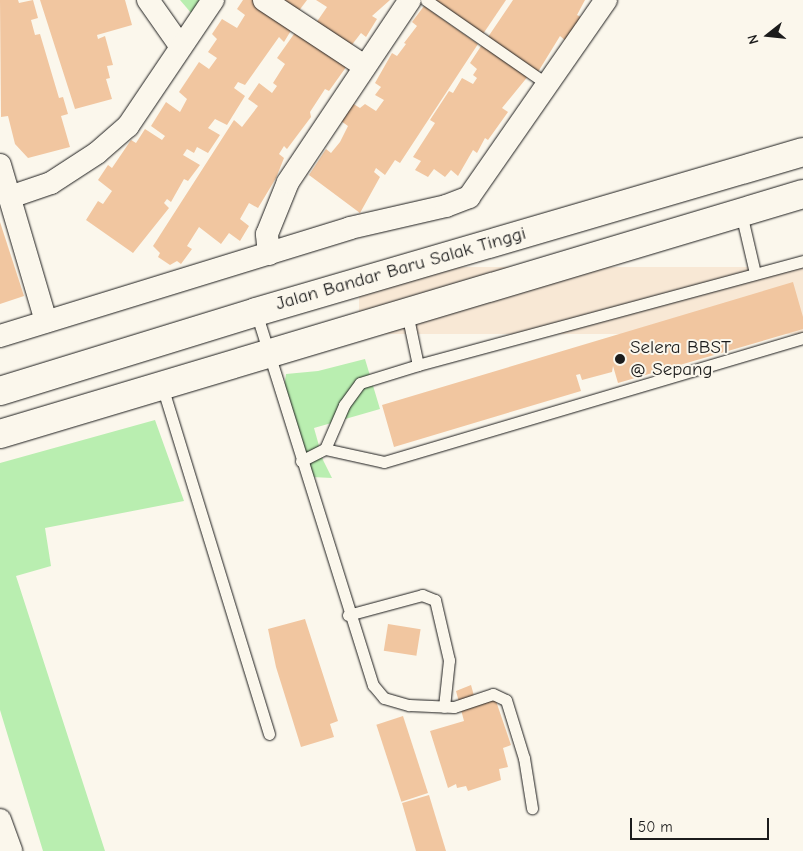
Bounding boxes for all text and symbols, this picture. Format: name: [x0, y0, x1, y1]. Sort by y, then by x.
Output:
north arrow: [743, 10, 793, 60]
text: N: [744, 33, 763, 46]
street label: Jalan Bandar Baru Salak Tinggi: [273, 222, 529, 316]
place label: Selera BBST @ Sepang: [630, 337, 731, 381]
marker: Selera BBST @ Sepang: [614, 353, 626, 365]
scale bar: [633, 808, 772, 840]
text: 50 m: [638, 818, 673, 836]

